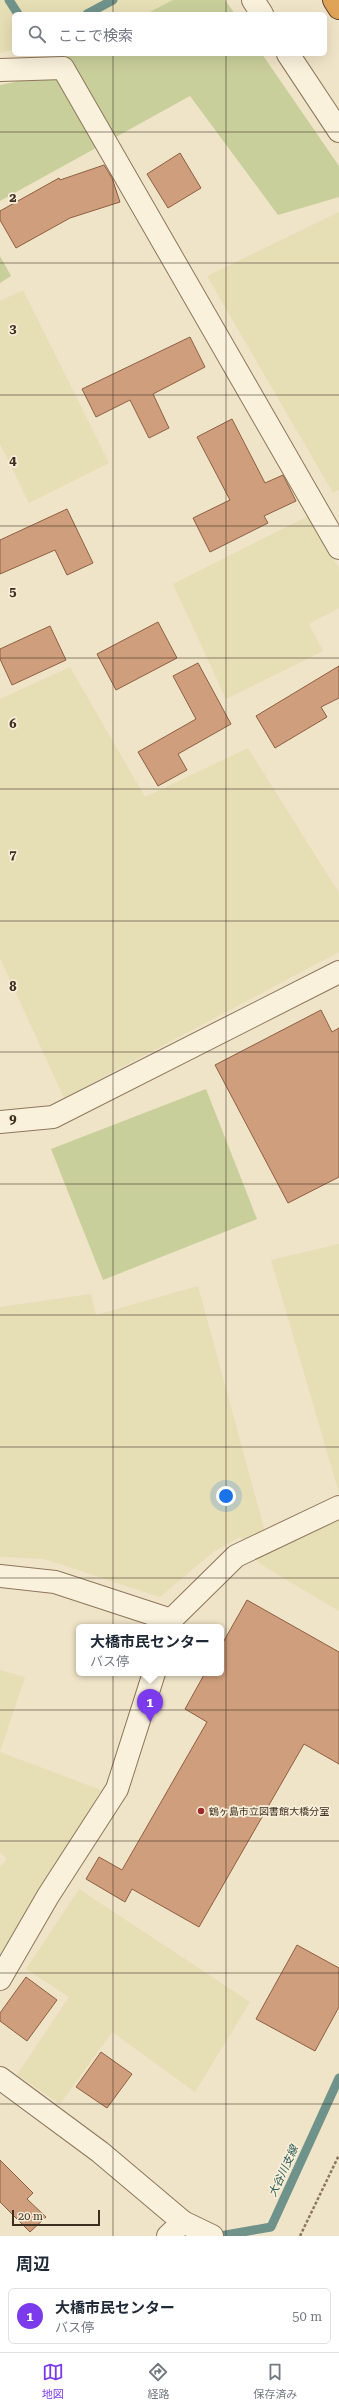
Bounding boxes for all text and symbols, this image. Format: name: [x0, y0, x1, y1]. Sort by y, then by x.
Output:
search box: [12, 12, 327, 56]
icon: search: [26, 23, 48, 45]
text: ここで検索: [58, 27, 133, 45]
text: 2: [9, 190, 17, 205]
text: 3: [9, 321, 17, 336]
text: 4: [9, 453, 17, 468]
text: 5: [9, 584, 17, 599]
text: 6: [9, 716, 17, 731]
text: 7: [9, 847, 17, 862]
text: 8: [9, 979, 17, 994]
text: 9: [9, 1111, 17, 1126]
your location: [216, 1486, 236, 1506]
popup: [76, 1624, 224, 1676]
text: 大橋市民センター: [90, 1633, 210, 1651]
text: バス停: [90, 1654, 129, 1669]
pin: 1: [137, 1689, 163, 1722]
marker: 鶴ヶ島市立図書館大橋分室: [196, 1806, 206, 1816]
place label: 鶴ヶ島市立図書館大橋分室: [209, 1806, 329, 1817]
water label: 大谷川支線: [266, 2142, 302, 2199]
scale bar: [12, 2208, 100, 2227]
text: 20 m: [18, 2210, 43, 2223]
text: 周辺: [16, 2254, 50, 2274]
text: 大橋市民センター: [55, 2299, 175, 2317]
text: 1: [26, 2309, 34, 2324]
text: 50 m: [292, 2309, 322, 2324]
text: バス停: [55, 2320, 94, 2335]
tab: 地図: [42, 2361, 64, 2401]
tab: 経路: [147, 2361, 169, 2401]
tab: 保存済み: [253, 2361, 297, 2401]

